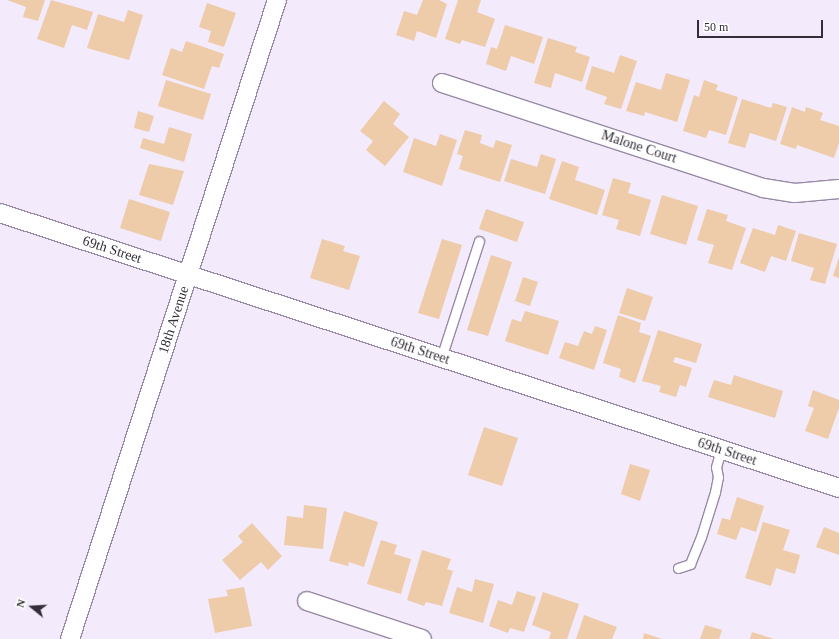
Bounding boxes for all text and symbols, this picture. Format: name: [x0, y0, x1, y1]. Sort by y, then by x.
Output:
scale bar: [699, 12, 825, 38]
text: 50 m: [704, 20, 728, 34]
street label: Malone Court: [599, 127, 679, 167]
street label: 69th Street: [80, 233, 144, 267]
street label: 18th Avenue: [155, 284, 193, 356]
street label: 69th Street: [388, 334, 452, 368]
street label: 69th Street: [695, 435, 759, 469]
north arrow: [12, 587, 52, 627]
text: N: [14, 598, 28, 609]

